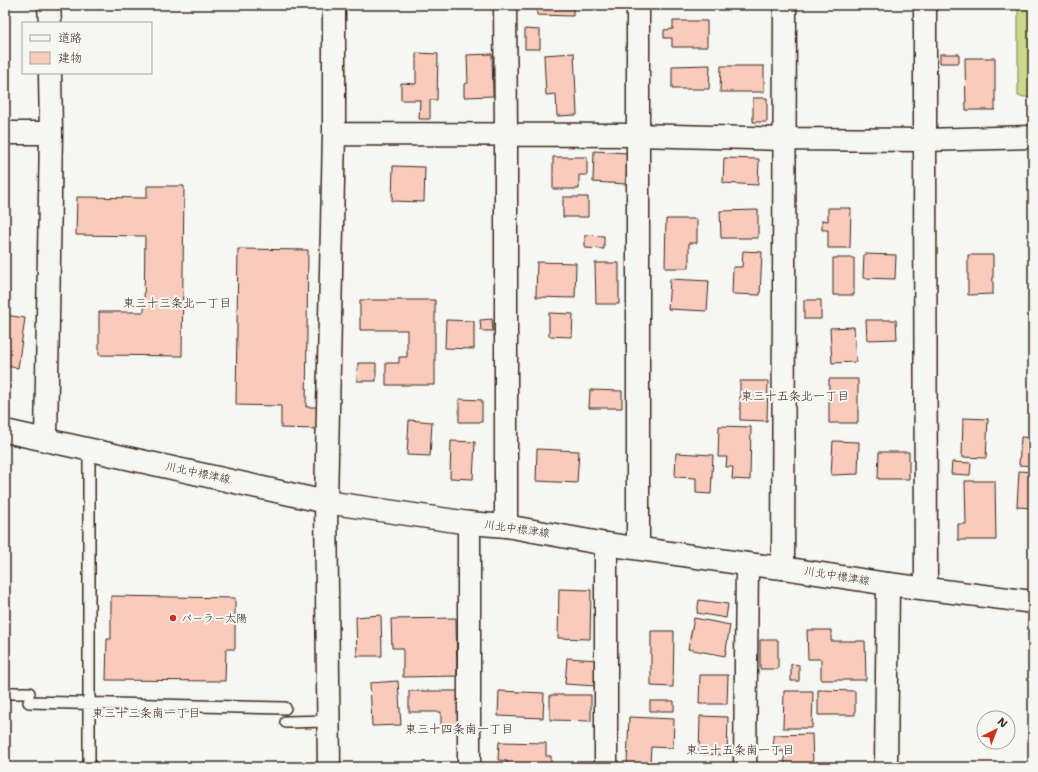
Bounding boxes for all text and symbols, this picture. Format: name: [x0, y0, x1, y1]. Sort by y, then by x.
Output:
legend: [22, 22, 152, 74]
text: 道路: [58, 30, 82, 46]
text: 建物: [58, 50, 82, 66]
district label: 東三十三条北一丁目: [123, 295, 231, 311]
district label: 東三十五条北一丁目: [741, 388, 849, 404]
street label: 川北中標津線: [164, 459, 232, 487]
street label: 川北中標津線: [483, 517, 551, 541]
street label: 川北中標津線: [803, 563, 871, 589]
place label: パーラー太陽: [181, 611, 247, 626]
marker: パーラー太陽: [168, 613, 178, 623]
district label: 東三十三条南一丁目: [92, 705, 200, 721]
north arrow: [976, 710, 1016, 750]
text: N: [994, 714, 1011, 732]
district label: 東三十四条南一丁目: [405, 721, 513, 737]
district label: 東三十五条南一丁目: [686, 742, 794, 758]

